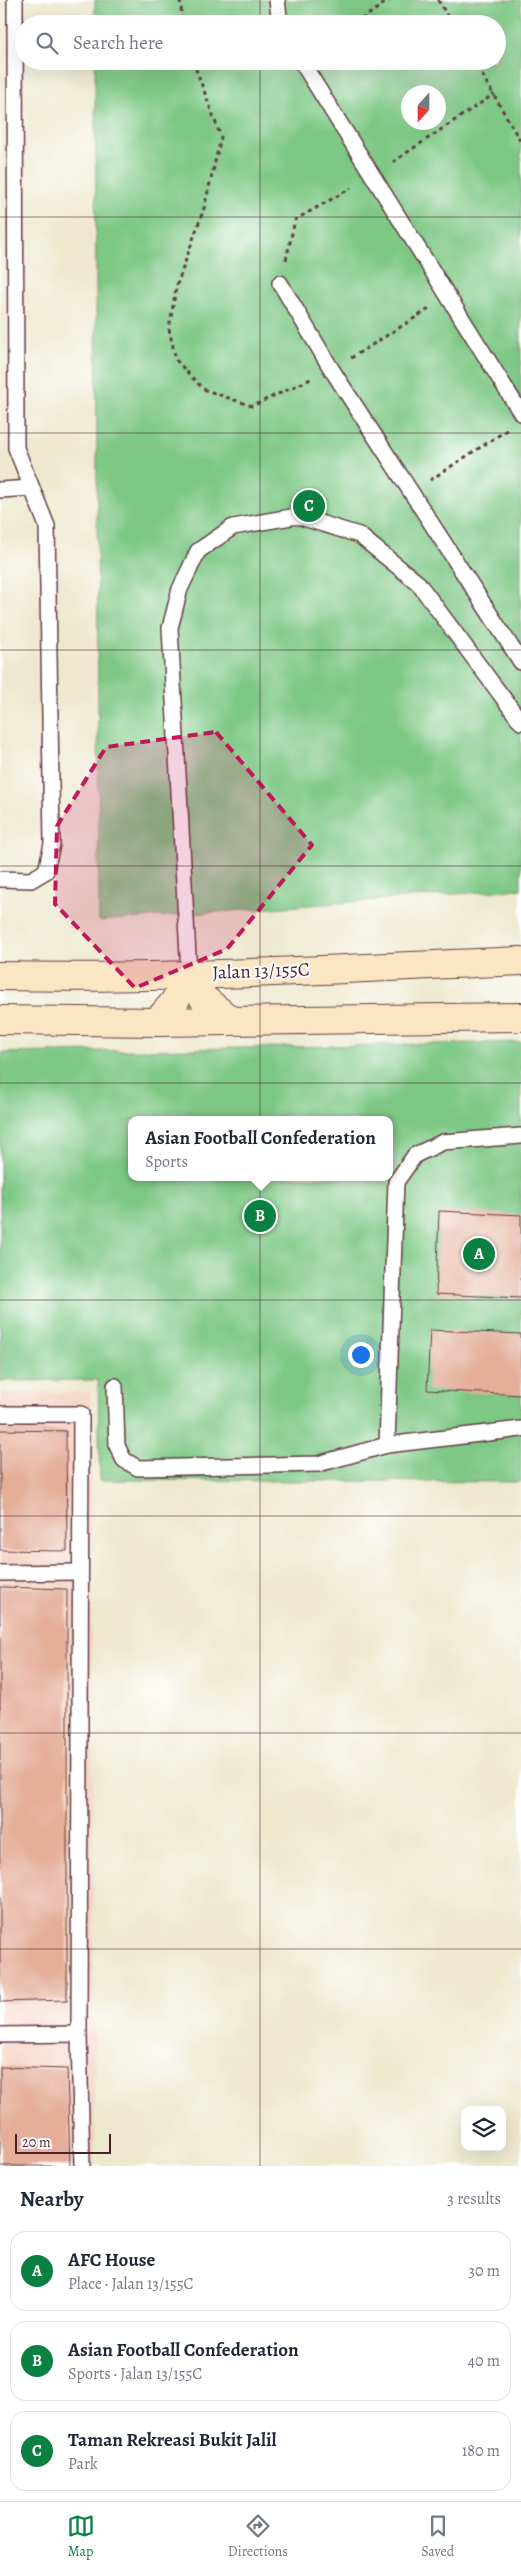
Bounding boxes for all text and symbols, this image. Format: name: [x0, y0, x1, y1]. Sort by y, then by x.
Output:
search box: [15, 15, 506, 70]
icon: search: [33, 29, 61, 57]
text: Search here: [73, 30, 163, 56]
north arrow: [401, 85, 446, 130]
pin: C: [293, 487, 325, 525]
street label: Jalan 13/155C: [212, 956, 310, 986]
popup: [128, 1116, 393, 1181]
text: Asian Football Confederation: [145, 1125, 376, 1151]
text: Sports: [145, 1151, 188, 1173]
pin: B: [244, 1197, 276, 1235]
pin: A: [463, 1235, 495, 1273]
your location: [348, 1342, 374, 1368]
map controls: [461, 2106, 506, 2151]
button: layers: [461, 2106, 506, 2151]
scale bar: [15, 2131, 111, 2154]
text: 20 m: [22, 2133, 51, 2152]
text: Nearby: [20, 2185, 83, 2213]
text: 3 results: [447, 2188, 501, 2210]
text: AFC House: [68, 2247, 155, 2273]
text: A: [32, 2260, 42, 2282]
text: 30 m: [468, 2260, 500, 2282]
text: Place · Jalan 13/155C: [68, 2273, 194, 2295]
text: Asian Football Confederation: [68, 2337, 299, 2363]
text: B: [32, 2350, 42, 2372]
text: 40 m: [468, 2350, 500, 2372]
text: Sports · Jalan 13/155C: [68, 2363, 202, 2385]
text: Taman Rekreasi Bukit Jalil: [68, 2427, 277, 2453]
text: C: [32, 2440, 42, 2462]
text: 180 m: [462, 2440, 500, 2462]
text: Park: [68, 2453, 98, 2475]
tab: Map: [67, 2512, 95, 2561]
tab: Directions: [228, 2512, 288, 2561]
tab: Saved: [421, 2512, 454, 2561]

